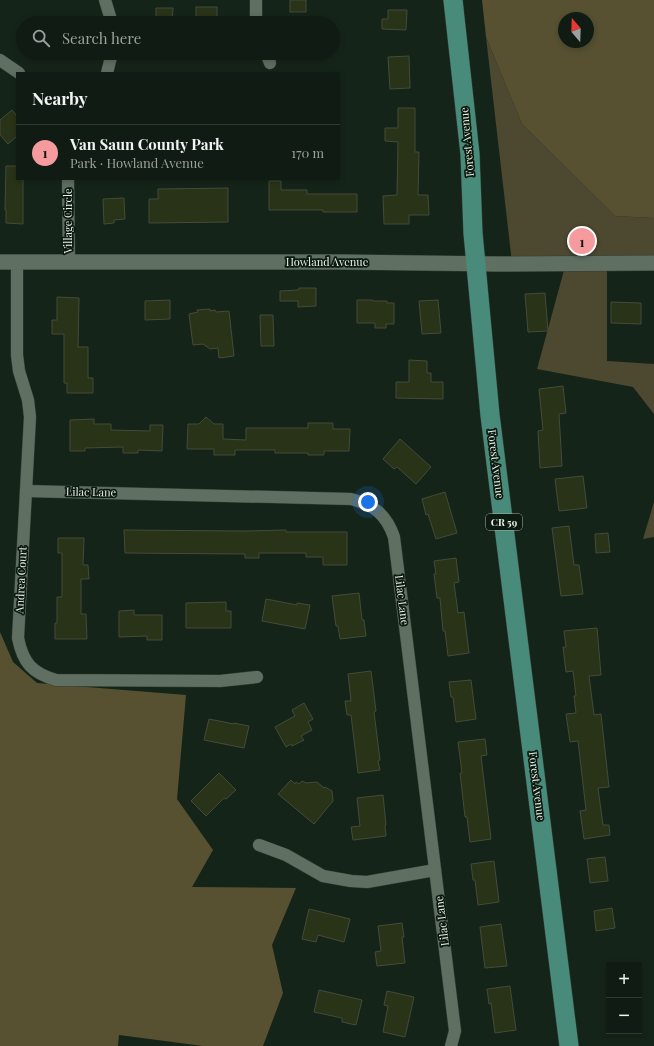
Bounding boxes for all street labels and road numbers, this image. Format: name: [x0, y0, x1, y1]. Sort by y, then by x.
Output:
street label: Forest Avenue: [456, 106, 477, 177]
street label: Village Circle: [60, 188, 75, 255]
street label: Howland Avenue: [286, 254, 369, 269]
street label: Forest Avenue: [485, 429, 508, 500]
street label: Lilac Lane: [66, 484, 117, 499]
road number: CR 59: [486, 514, 522, 530]
street label: Andrea Court: [11, 546, 30, 615]
street label: Lilac Lane: [392, 574, 413, 626]
street label: Forest Avenue: [526, 751, 549, 822]
street label: Lilac Lane: [431, 895, 452, 947]

